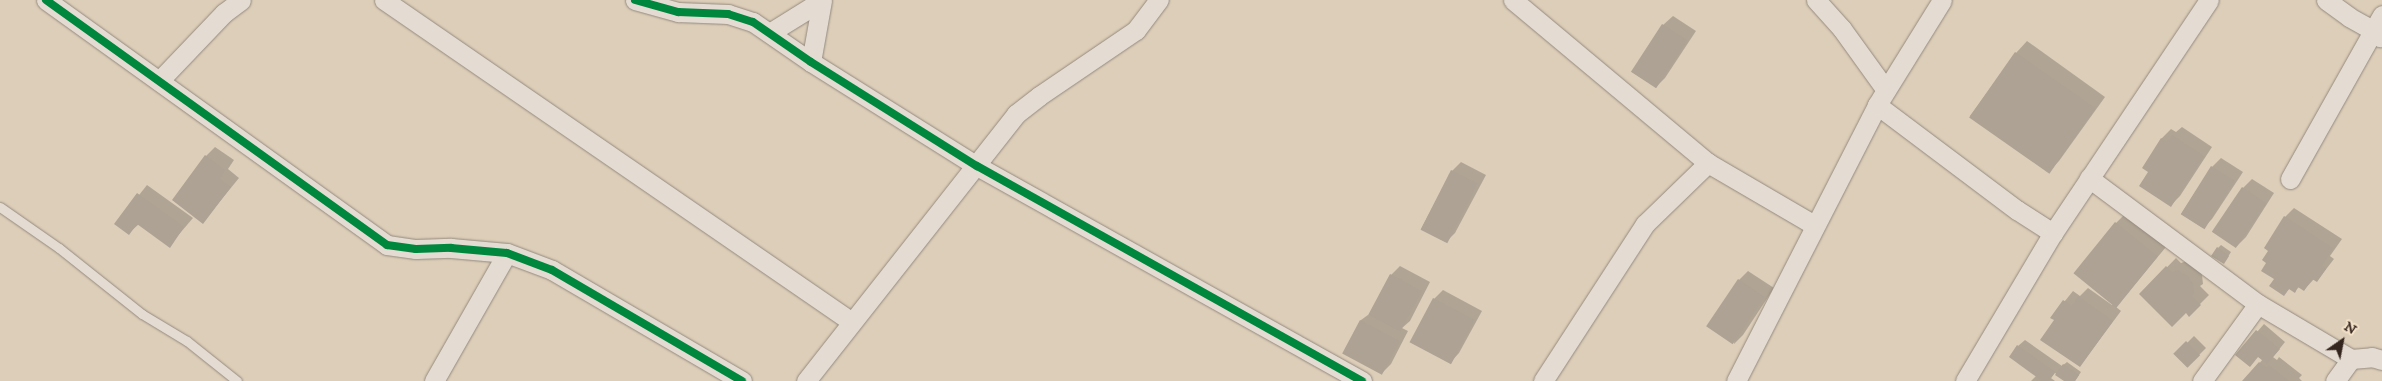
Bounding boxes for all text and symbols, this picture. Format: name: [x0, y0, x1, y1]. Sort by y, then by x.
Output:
north arrow: [2317, 316, 2367, 366]
text: N: [2340, 318, 2360, 339]

